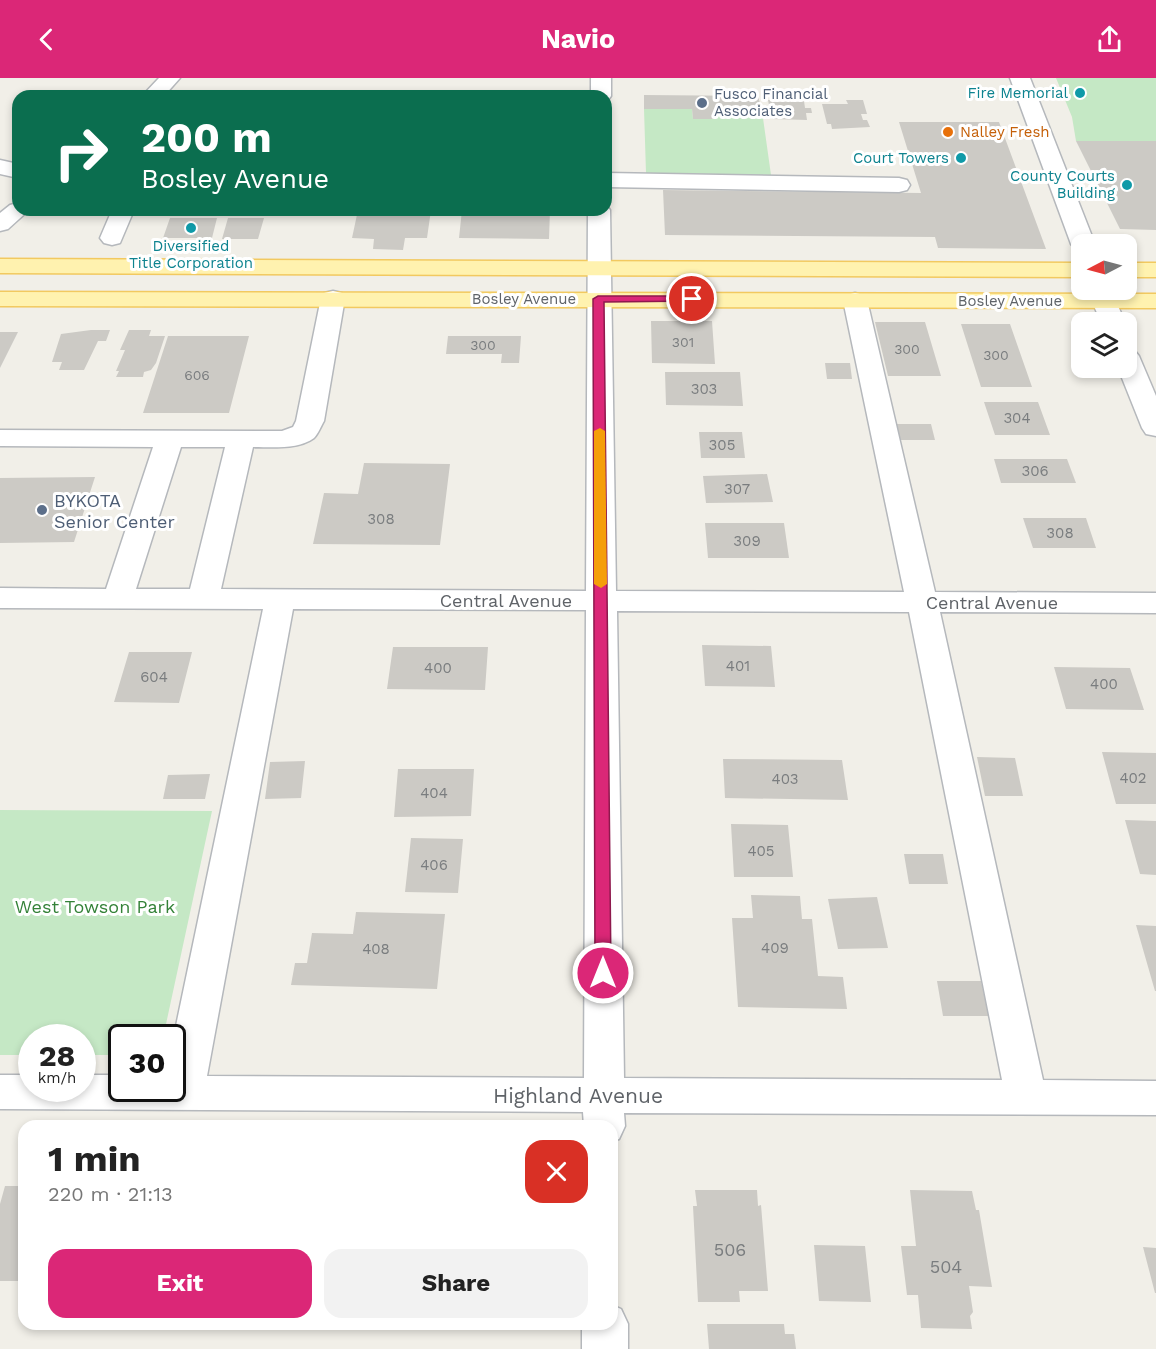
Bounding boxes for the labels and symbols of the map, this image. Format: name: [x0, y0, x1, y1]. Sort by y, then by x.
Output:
place label: Fire Memorial: [967, 84, 1068, 102]
place label: Fusco Financial Associates: [714, 85, 828, 120]
marker: Fire Memorial: [1073, 86, 1087, 100]
marker: Fusco Financial Associates: [695, 96, 709, 110]
place label: Nalley Fresh: [960, 123, 1050, 141]
marker: Nalley Fresh: [941, 125, 955, 139]
place label: Court Towers: [853, 149, 949, 167]
marker: Court Towers: [954, 151, 968, 165]
place label: County Courts Building: [1010, 167, 1115, 202]
marker: County Courts Building: [1120, 178, 1134, 192]
marker: Diversified Title Corporation: [184, 221, 198, 235]
north arrow: [1071, 234, 1137, 300]
place label: Diversified Title Corporation: [129, 237, 253, 272]
pin: [666, 273, 717, 324]
street label: Bosley Avenue: [472, 290, 576, 308]
street label: Bosley Avenue: [958, 292, 1062, 310]
house number: 301: [672, 334, 694, 350]
house number: 300: [470, 337, 496, 353]
house number: 300: [894, 341, 920, 357]
house number: 300: [983, 347, 1009, 363]
house number: 606: [184, 367, 210, 383]
house number: 303: [691, 380, 717, 398]
house number: 304: [1003, 409, 1031, 427]
house number: 305: [709, 436, 735, 454]
house number: 306: [1021, 462, 1049, 480]
house number: 307: [724, 480, 750, 498]
place label: BYKOTA Senior Center: [54, 490, 175, 532]
marker: BYKOTA Senior Center: [35, 503, 49, 517]
house number: 308: [367, 510, 395, 528]
house number: 308: [1046, 524, 1074, 542]
house number: 309: [733, 532, 761, 550]
street label: Central Avenue: [440, 590, 572, 611]
street label: Central Avenue: [926, 592, 1058, 613]
house number: 401: [726, 657, 750, 675]
house number: 400: [424, 659, 452, 677]
house number: 604: [140, 668, 168, 686]
house number: 400: [1090, 675, 1118, 693]
house number: 402: [1119, 769, 1147, 787]
house number: 403: [772, 770, 798, 788]
house number: 404: [420, 784, 448, 802]
house number: 405: [747, 842, 775, 860]
house number: 406: [420, 856, 448, 874]
park label: West Towson Park: [15, 896, 175, 917]
house number: 409: [761, 939, 789, 957]
house number: 408: [362, 940, 390, 958]
position arrow: [571, 941, 635, 1005]
speed limit sign: 30: [108, 1024, 186, 1102]
street label: Highland Avenue: [493, 1083, 663, 1108]
house number: 506: [714, 1239, 746, 1260]
house number: 504: [930, 1256, 962, 1277]

